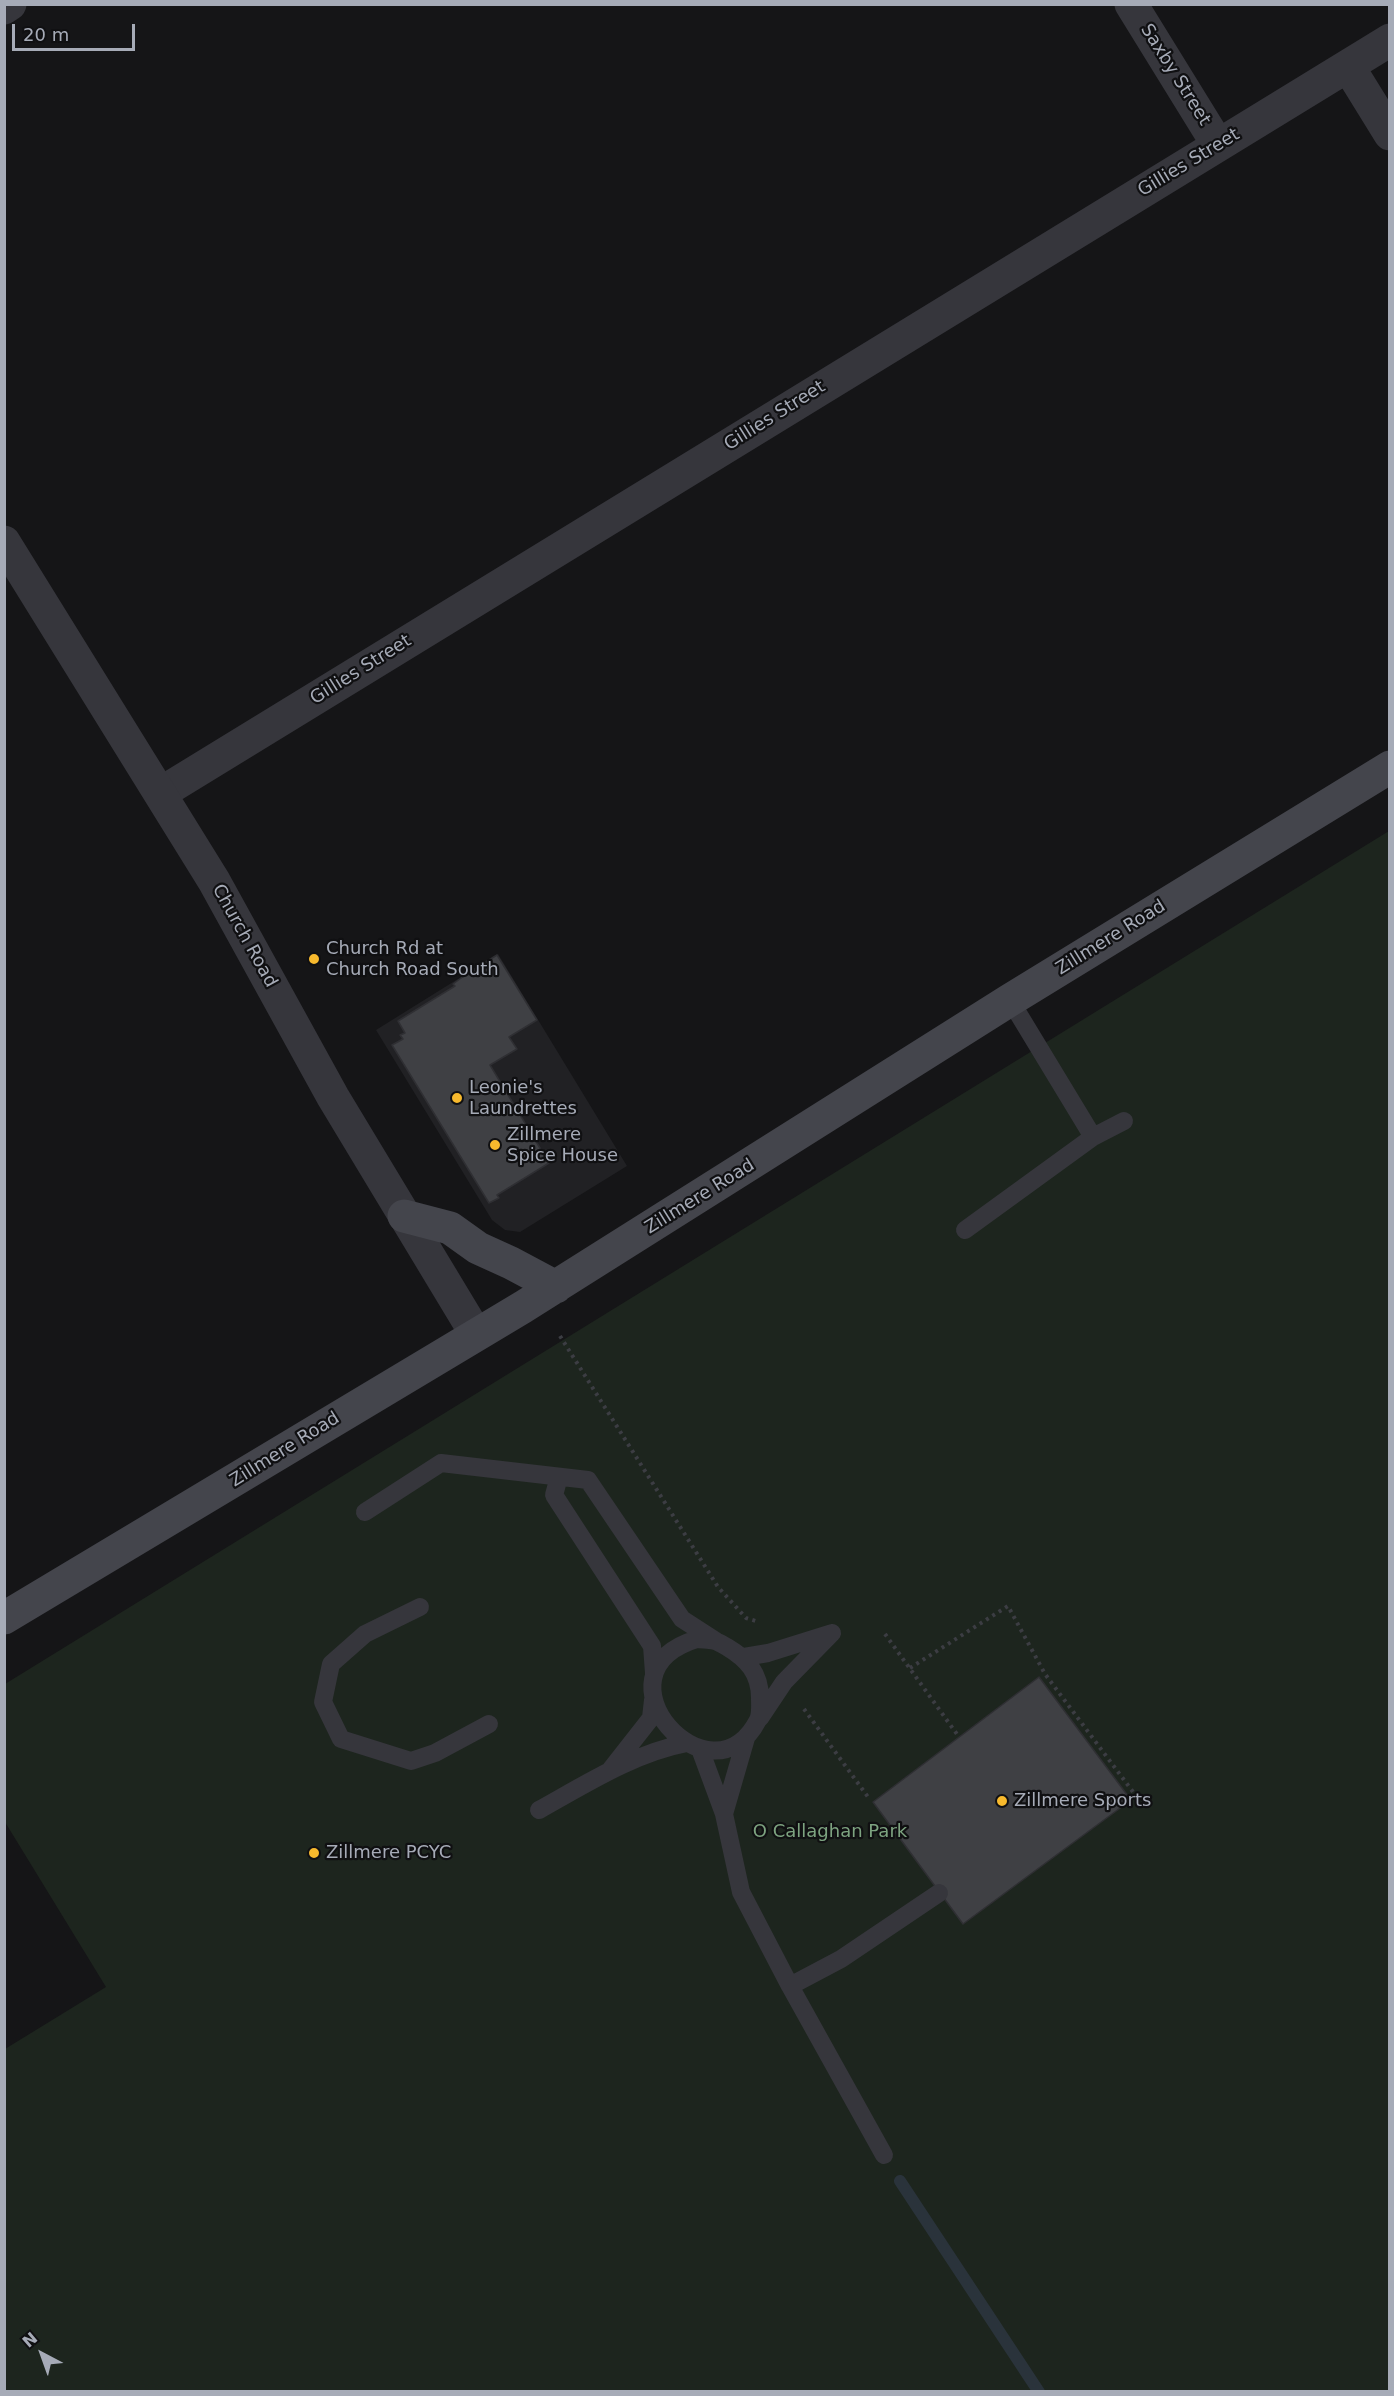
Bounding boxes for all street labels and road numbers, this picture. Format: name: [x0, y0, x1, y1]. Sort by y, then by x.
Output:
street label: Saxby Street: [1135, 20, 1215, 130]
street label: Gillies Street: [1134, 124, 1244, 202]
street label: Gillies Street: [721, 376, 829, 456]
street label: Gillies Street: [307, 630, 415, 710]
street label: Church Road: [207, 881, 281, 991]
street label: Zillmere Road: [1052, 896, 1170, 980]
street label: Zillmere Road: [641, 1155, 759, 1239]
street label: Zillmere Road: [226, 1408, 344, 1492]

